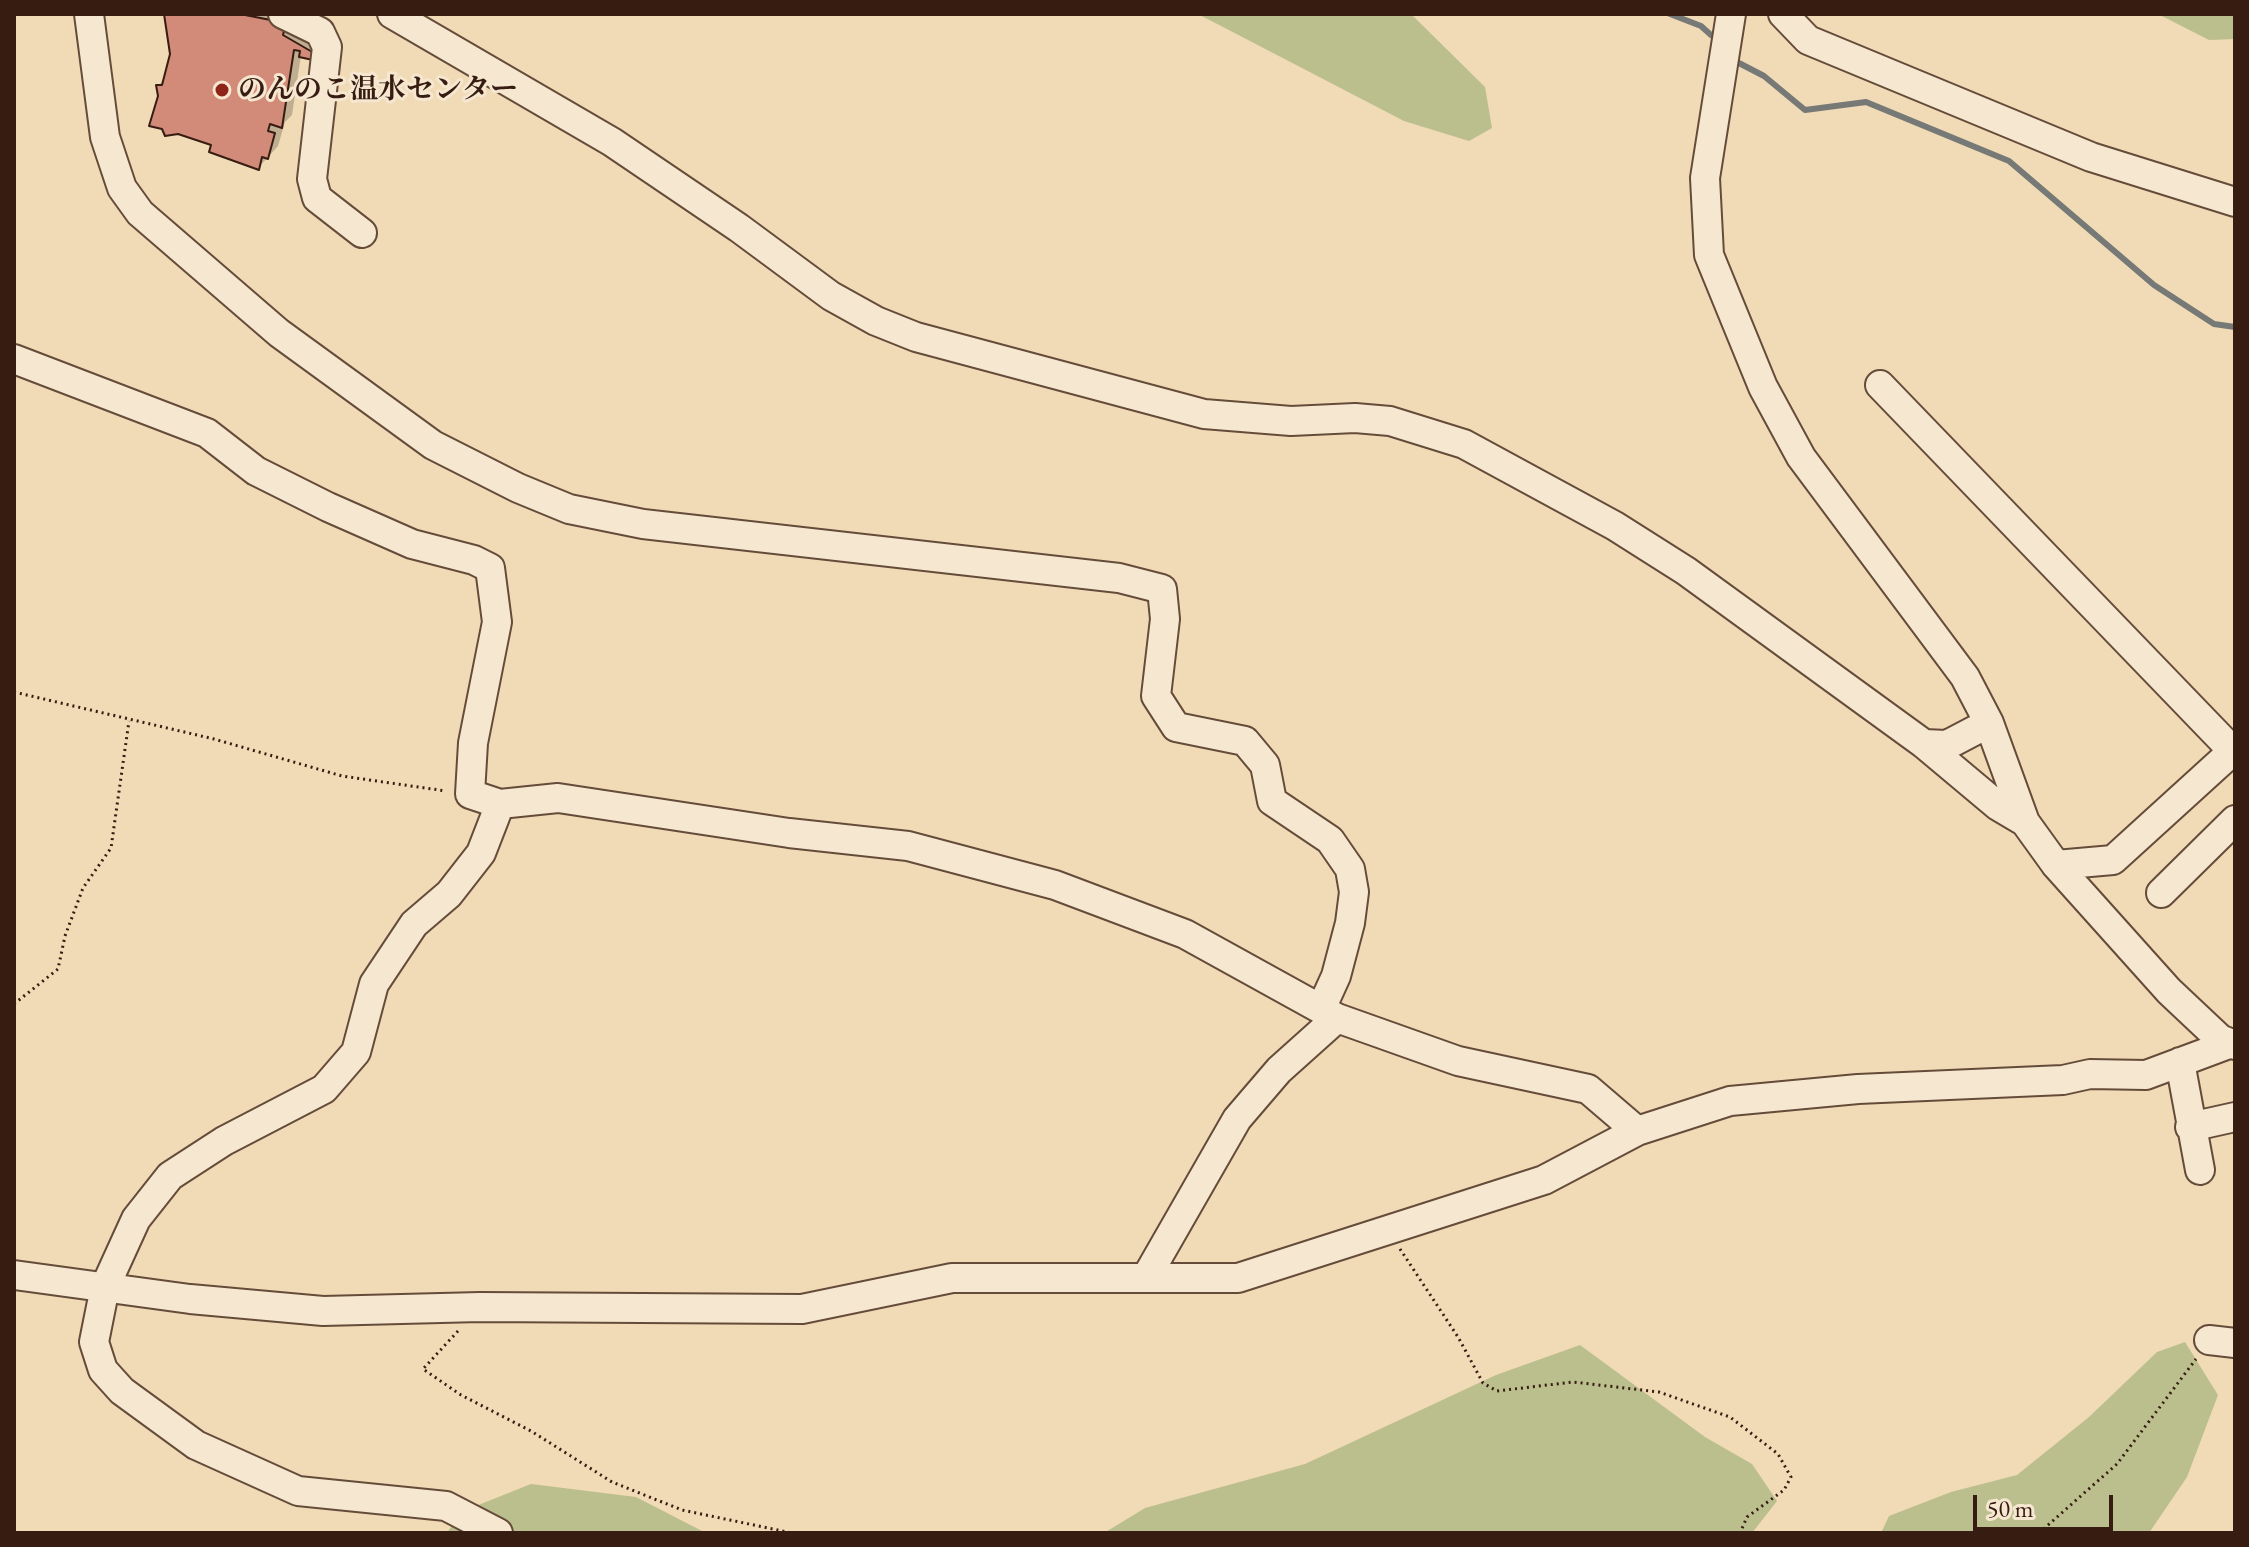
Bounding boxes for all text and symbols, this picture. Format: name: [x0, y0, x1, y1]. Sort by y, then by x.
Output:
place label: のんのこ温水センター: [238, 73, 518, 107]
marker: のんのこ温水センター: [213, 81, 231, 99]
scale bar: [1977, 1479, 2117, 1529]
text: 50 m: [1987, 1493, 2034, 1524]

